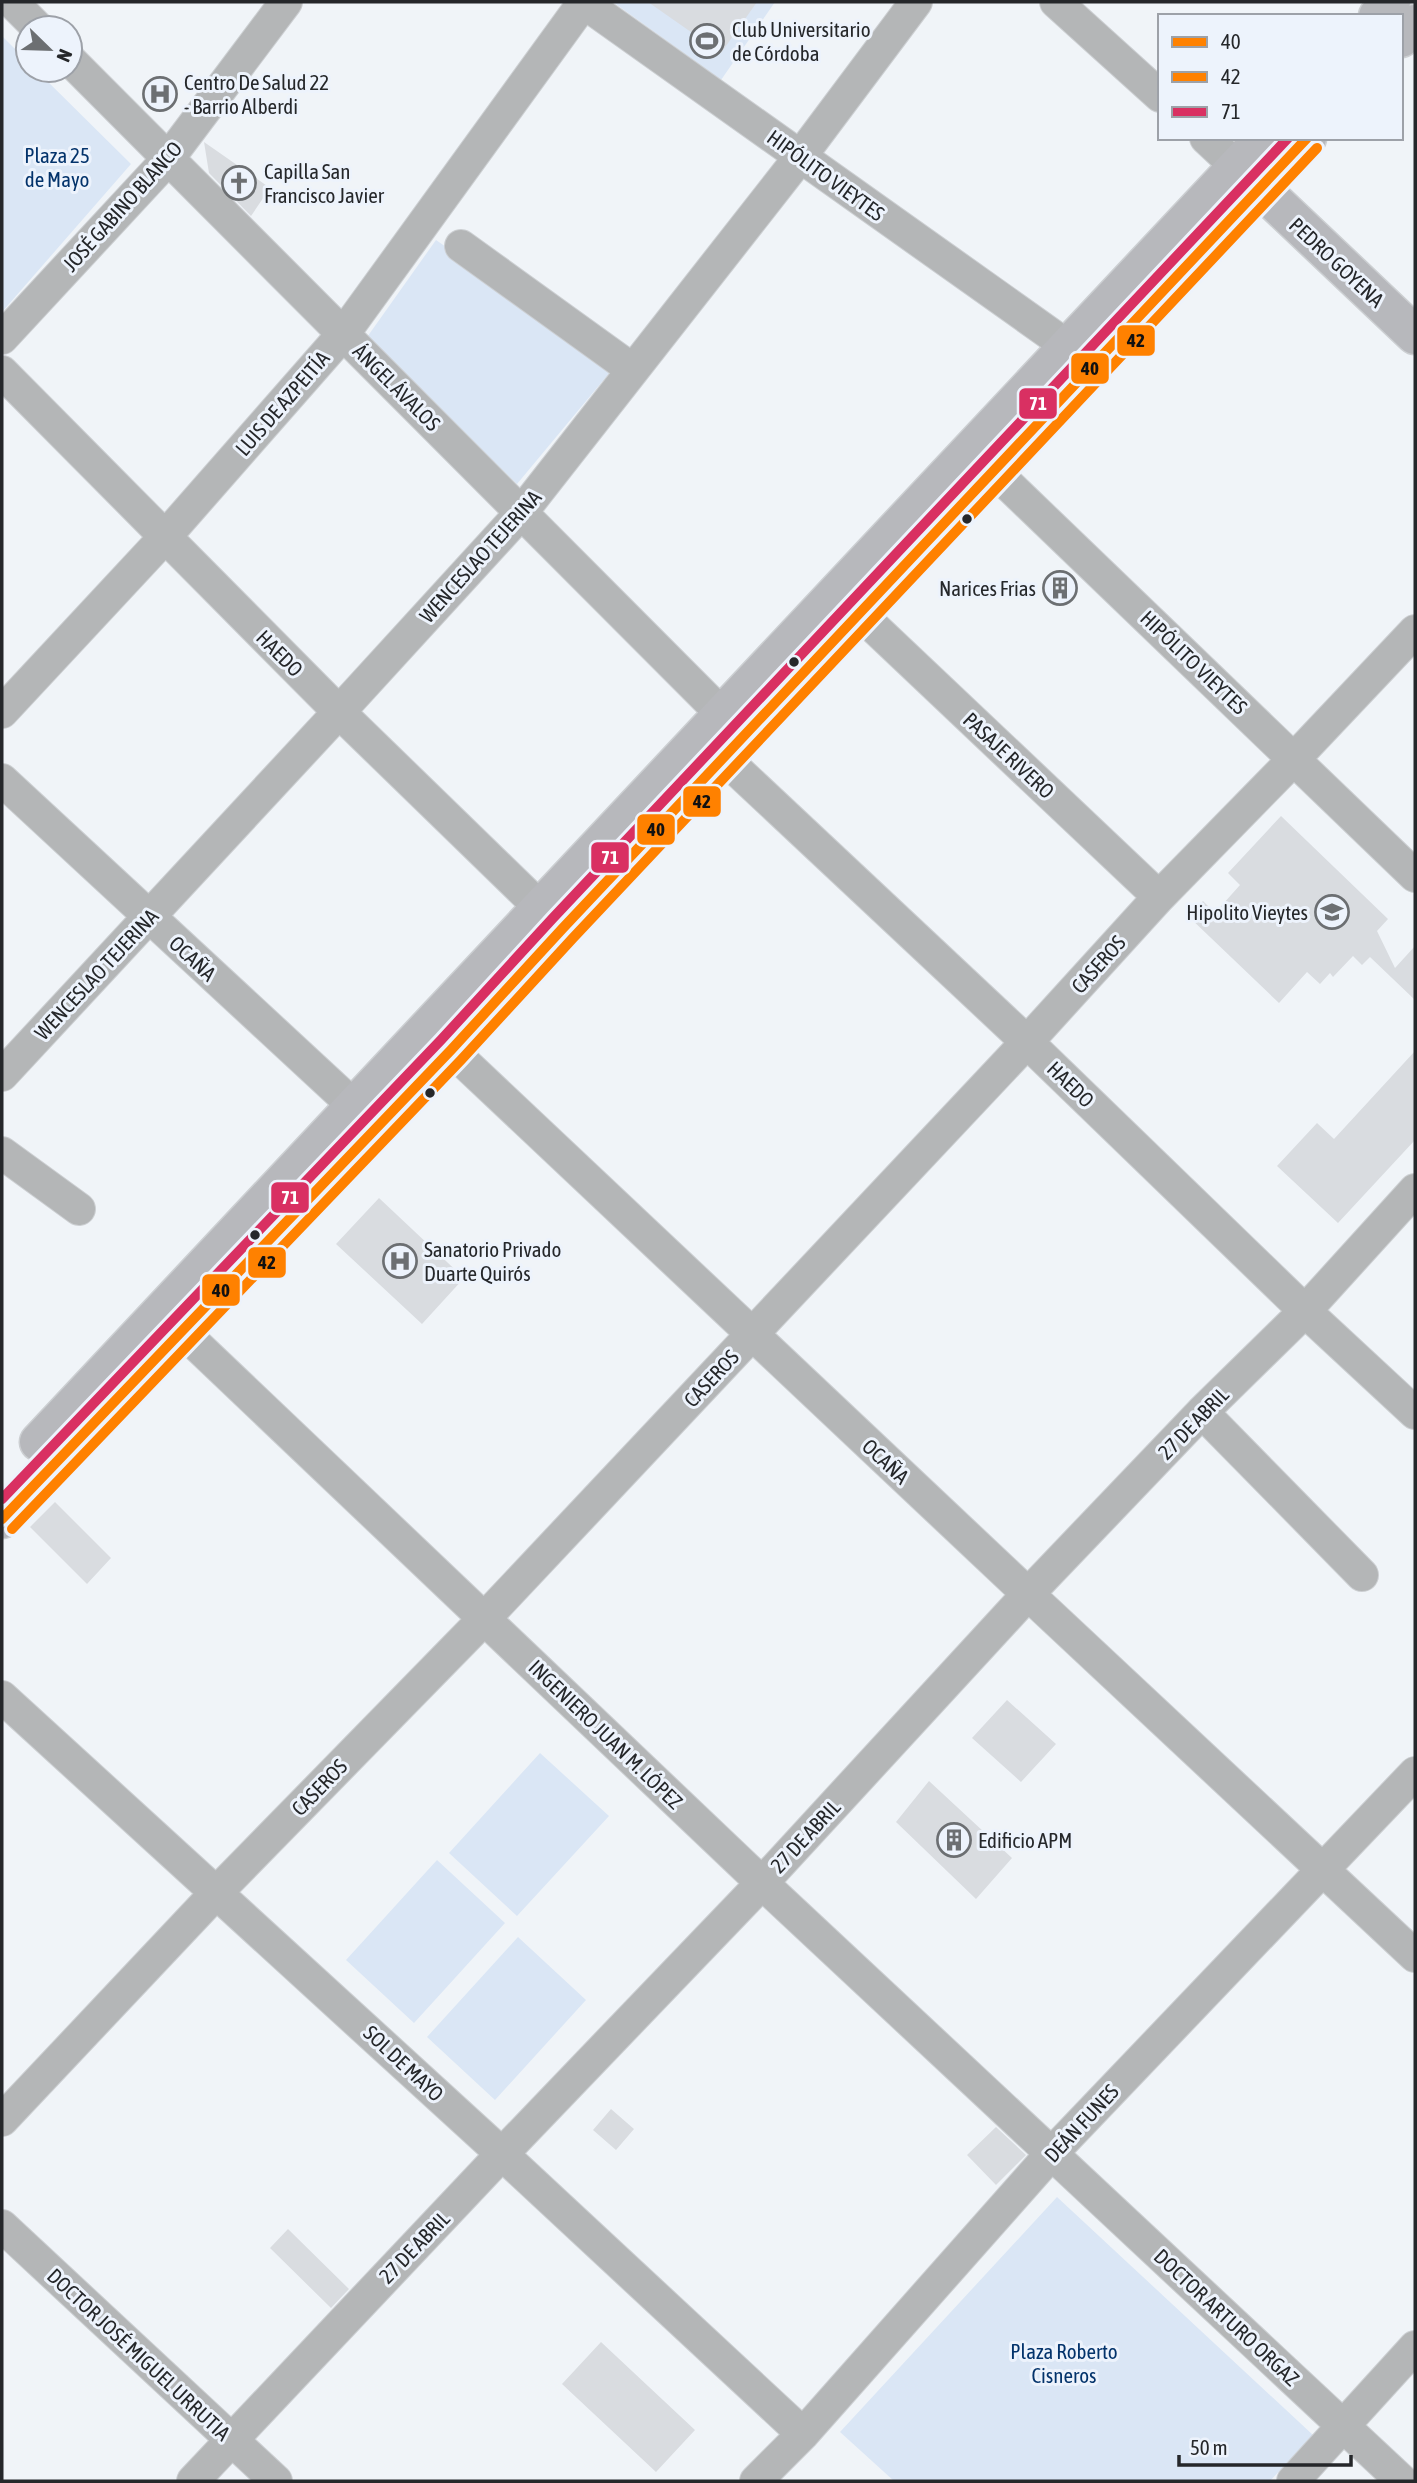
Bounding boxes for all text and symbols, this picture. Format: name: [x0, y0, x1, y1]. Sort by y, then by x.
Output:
north arrow: [14, 14, 84, 84]
legend: [1158, 14, 1403, 140]
place label: Club Universitario de Córdoba: [732, 17, 871, 65]
sports icon: Club Universitario de Córdoba: [688, 22, 726, 60]
text: 40: [1221, 29, 1241, 53]
text: N: [52, 46, 77, 65]
text: 42: [1221, 64, 1241, 88]
place label: Centro De Salud 22 - Barrio Alberdi: [184, 70, 329, 118]
hospital icon: Centro De Salud 22 - Barrio Alberdi: [141, 75, 179, 113]
text: 71: [1221, 99, 1241, 123]
street label: HIPÓLITO VIEYTES: [763, 125, 889, 226]
street label: JOSÉ GABINO BLANCO: [58, 136, 186, 276]
park label: Plaza 25 de Mayo: [24, 143, 90, 191]
place label: Capilla San Francisco Javier: [264, 159, 385, 207]
church icon: Capilla San Francisco Javier: [220, 164, 258, 202]
street label: PEDRO GOYENA: [1285, 212, 1390, 312]
line badge: 42: [1116, 324, 1156, 357]
text: 42: [1126, 329, 1145, 351]
street label: ÁNGEL ÁVALOS: [349, 339, 445, 435]
street label: LUIS DE AZPEITÍA: [230, 345, 334, 460]
line badge: 40: [1070, 352, 1110, 385]
text: 40: [1080, 357, 1099, 379]
line badge: 71: [1018, 387, 1058, 420]
text: 71: [1029, 392, 1047, 414]
street label: WENCESLAO TEJERINA: [414, 484, 546, 627]
unlabelled marker: [960, 512, 974, 526]
building icon: Narices Frias: [1041, 569, 1079, 607]
place label: Narices Frias: [939, 576, 1036, 600]
street label: HIPÓLITO VIEYTES: [1136, 605, 1252, 719]
street label: HAEDO: [252, 625, 308, 681]
unlabelled marker: [787, 655, 801, 669]
street label: PASAJE RIVERO: [959, 707, 1059, 803]
line badge: 42: [682, 785, 722, 818]
text: 42: [692, 790, 711, 812]
line badge: 40: [636, 813, 676, 846]
text: 40: [646, 818, 665, 840]
line badge: 71: [590, 841, 630, 874]
text: 71: [601, 846, 619, 868]
school or university icon: Hipolito Vieytes: [1313, 893, 1351, 931]
place label: Hipolito Vieytes: [1186, 900, 1308, 924]
street label: WENCESLAO TEJERINA: [29, 903, 163, 1044]
street label: CASEROS: [1066, 930, 1130, 998]
street label: OCAÑA: [165, 931, 222, 986]
street label: HAEDO: [1043, 1056, 1099, 1112]
unlabelled marker: [423, 1086, 437, 1100]
line badge: 71: [270, 1181, 310, 1214]
text: 71: [281, 1186, 299, 1208]
unlabelled marker: [248, 1228, 262, 1242]
place label: Sanatorio Privado Duarte Quirós: [424, 1237, 561, 1285]
hospital icon: Sanatorio Privado Duarte Quirós: [381, 1242, 419, 1280]
line badge: 42: [247, 1246, 287, 1279]
text: 42: [257, 1251, 276, 1273]
line badge: 40: [201, 1273, 241, 1307]
text: 40: [211, 1279, 230, 1301]
street label: CASEROS: [679, 1345, 743, 1411]
street label: 27 DE ABRIL: [1153, 1382, 1233, 1464]
street label: OCAÑA: [858, 1434, 915, 1489]
street label: INGENIERO JUAN M. LÓPEZ: [524, 1655, 688, 1813]
street label: CASEROS: [286, 1754, 352, 1820]
street label: 27 DE ABRIL: [765, 1795, 845, 1877]
building icon: Edificio APM: [935, 1821, 973, 1859]
place label: Edificio APM: [978, 1828, 1072, 1852]
street label: SOL DE MAYO: [359, 2020, 449, 2106]
street label: DEÁN FUNES: [1039, 2079, 1123, 2167]
street label: 27 DE ABRIL: [374, 2206, 454, 2288]
street label: DOCTOR ARTURO ORGAZ: [1150, 2244, 1304, 2390]
street label: DOCTOR JOSÉ MIGUEL URRUTIA: [43, 2263, 236, 2445]
park label: Plaza Roberto Cisneros: [1010, 2339, 1118, 2387]
scale bar: [1179, 2424, 1350, 2468]
text: 50 m: [1190, 2435, 1228, 2459]

